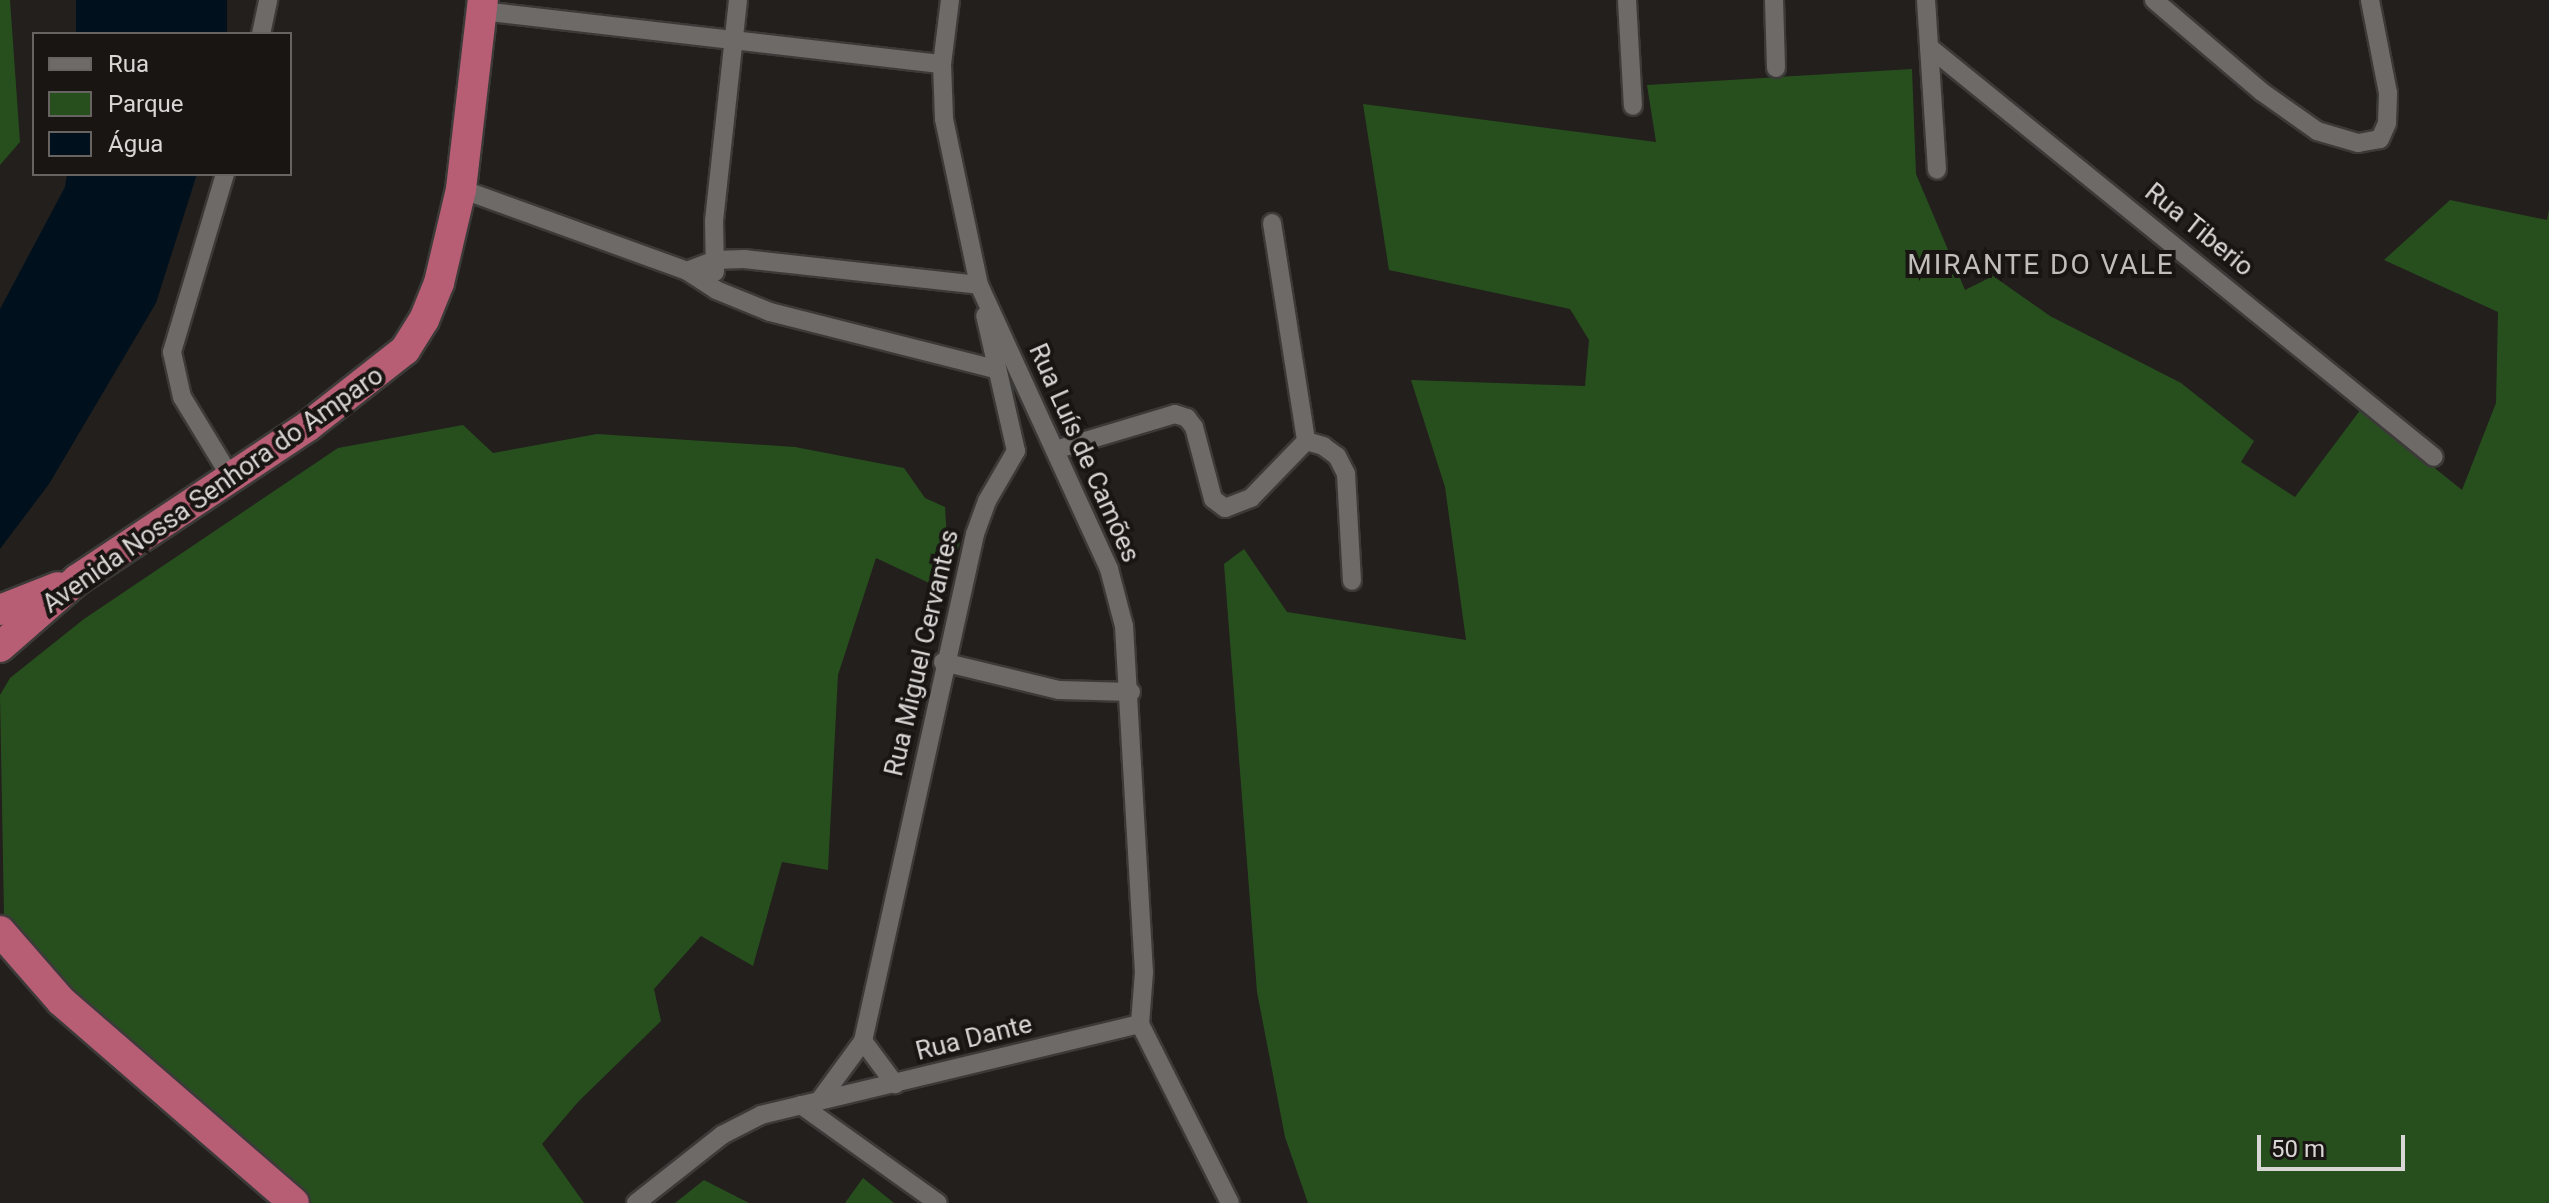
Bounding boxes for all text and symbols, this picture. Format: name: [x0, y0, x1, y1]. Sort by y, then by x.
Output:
legend: [32, 32, 292, 176]
text: Rua: [108, 50, 149, 78]
text: Parque: [108, 90, 184, 118]
text: Água: [108, 130, 163, 158]
street label: Rua Tiberio: [2138, 177, 2260, 283]
district label: MIRANTE DO VALE: [1907, 248, 2175, 282]
street label: Rua Luís de Camões: [1022, 339, 1146, 567]
street label: Avenida Nossa Senhora do Amparo: [37, 360, 389, 620]
street label: Rua Miguel Cervantes: [878, 527, 966, 779]
street label: Rua Dante: [913, 1008, 1035, 1068]
scale bar: [2261, 1119, 2409, 1169]
text: 50 m: [2271, 1135, 2325, 1163]

